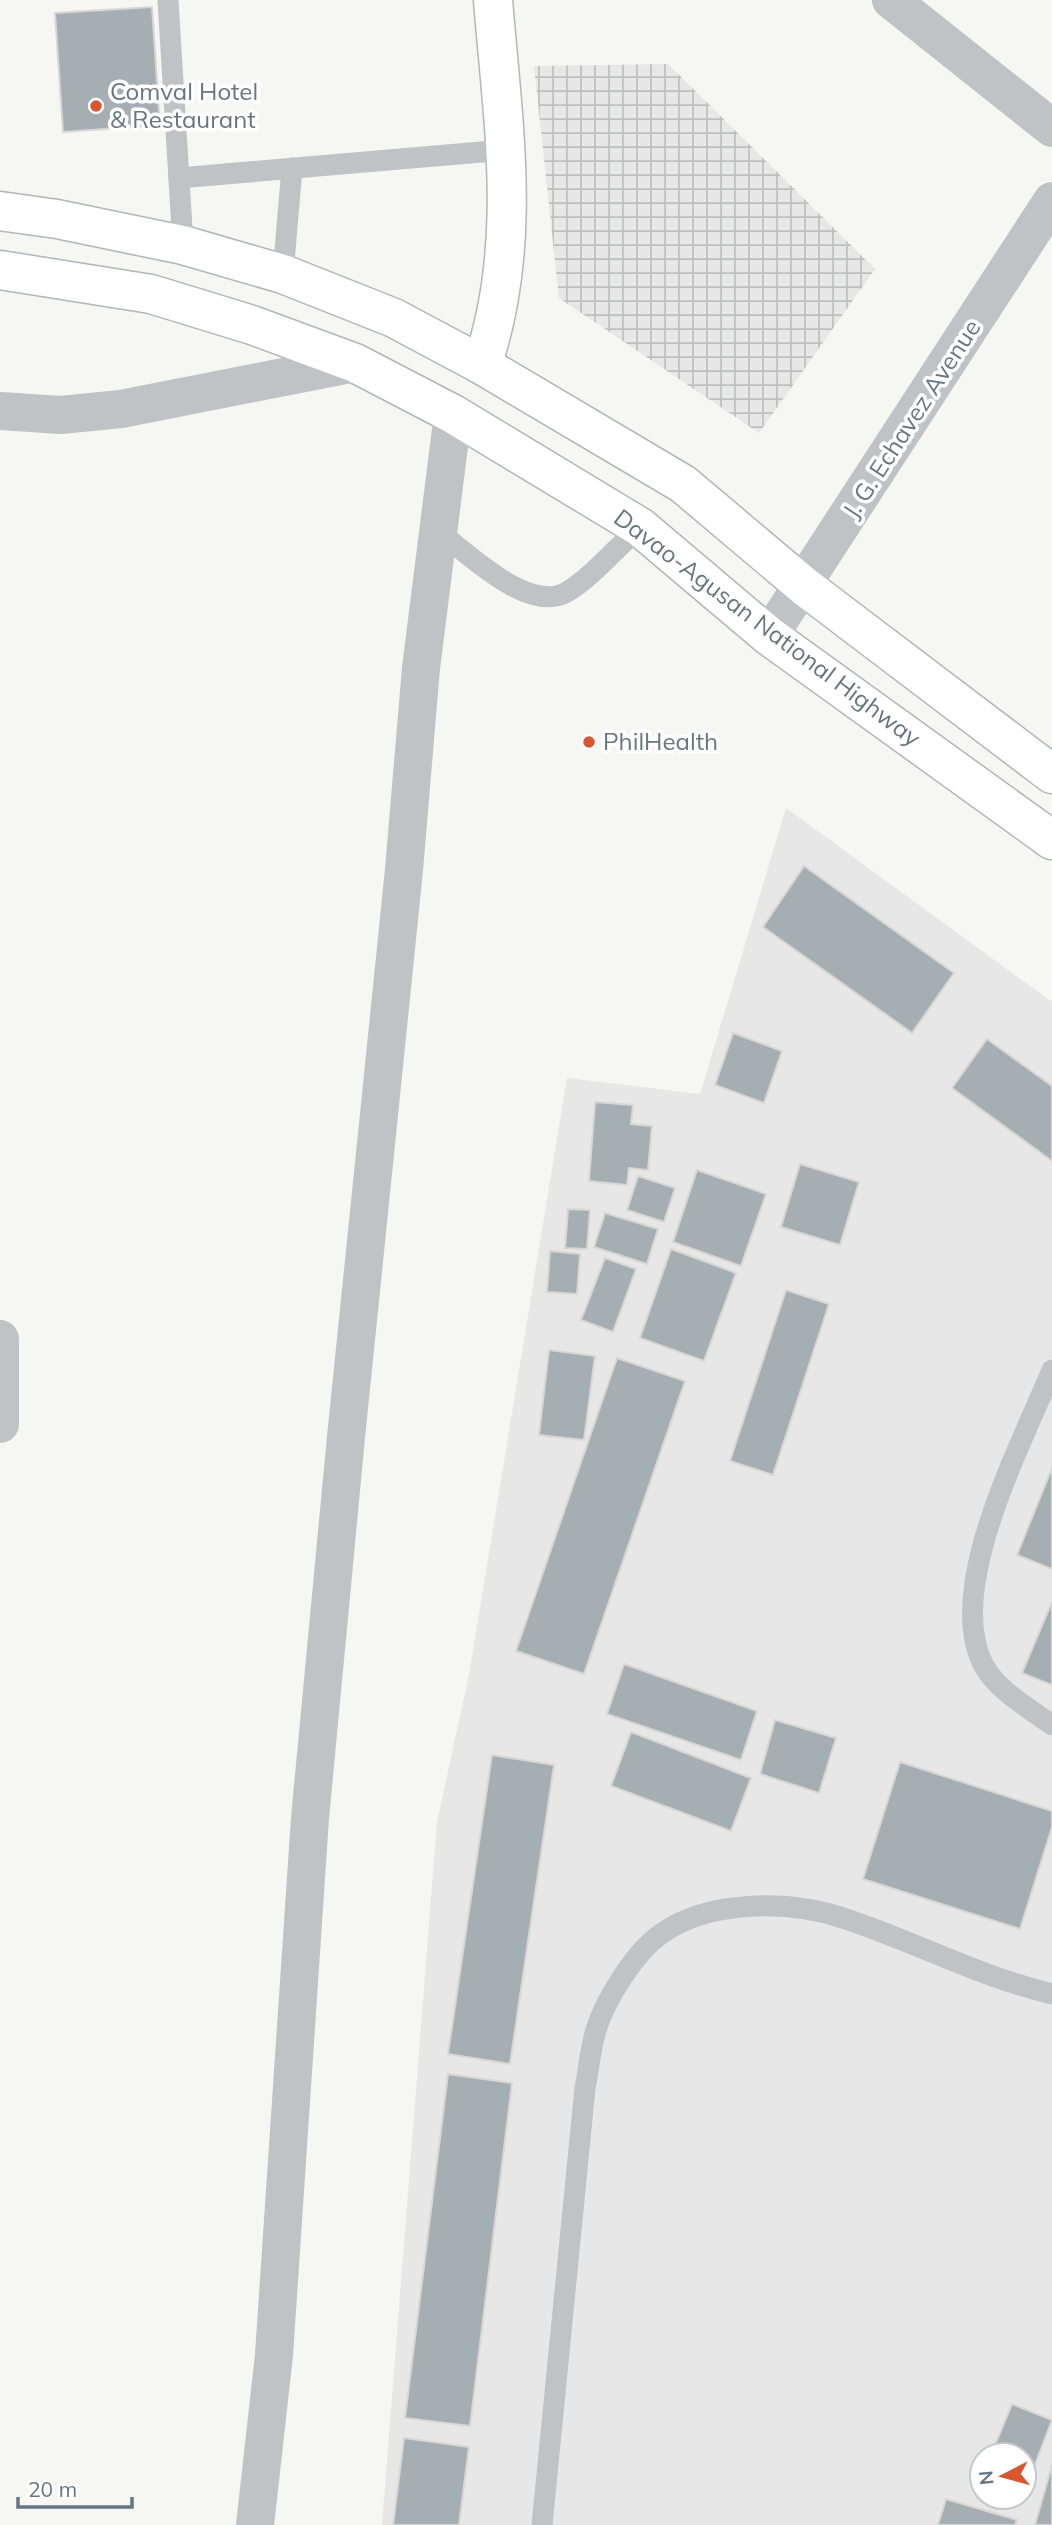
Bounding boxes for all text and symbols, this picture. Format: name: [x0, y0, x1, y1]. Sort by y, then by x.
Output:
place label: Comval Hotel & Restaurant: [110, 76, 258, 134]
marker: Comval Hotel & Restaurant: [88, 98, 104, 114]
street label: J. G. Echavez Avenue: [836, 314, 987, 523]
street label: Davao-Agusan National Highway: [608, 502, 927, 753]
place label: PhilHealth: [603, 726, 718, 756]
marker: PhilHealth: [581, 734, 597, 750]
north arrow: [968, 2441, 1038, 2511]
scale bar: [18, 2466, 131, 2510]
text: N: [973, 2469, 999, 2486]
text: 20 m: [28, 2476, 77, 2502]

